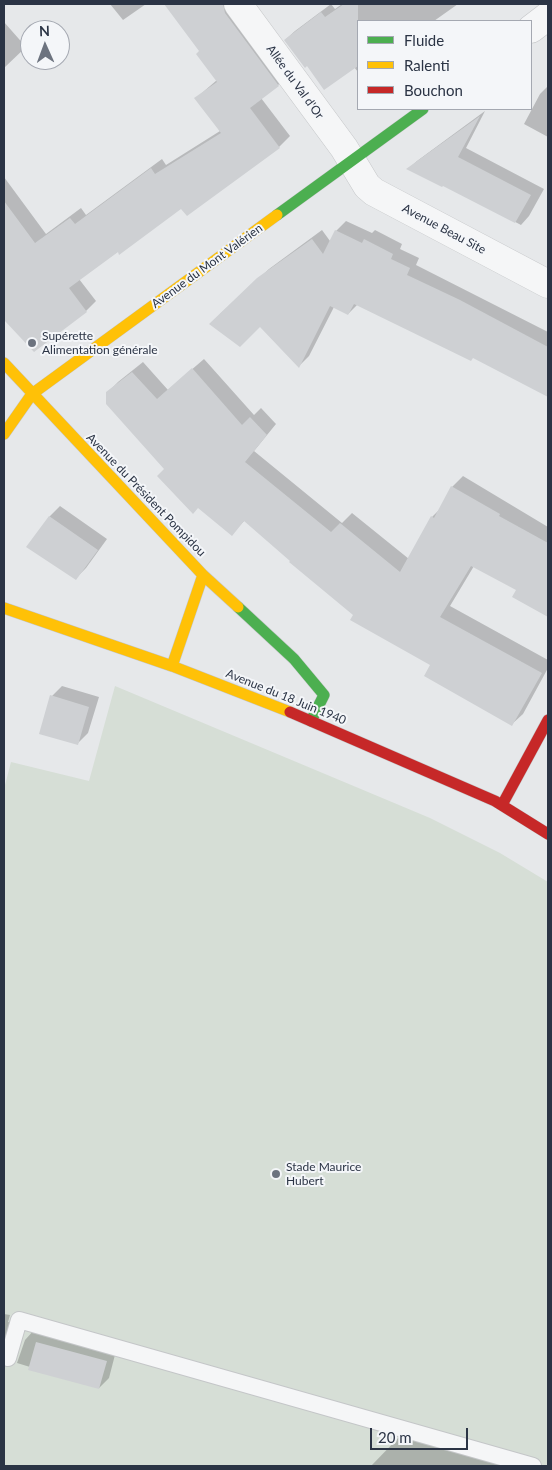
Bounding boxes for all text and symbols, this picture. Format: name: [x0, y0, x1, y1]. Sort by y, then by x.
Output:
north arrow: [20, 20, 70, 70]
legend: [357, 20, 532, 110]
text: N: [39, 22, 50, 39]
text: Fluide: [404, 31, 444, 49]
street label: Allée du Val d'Or: [263, 42, 327, 122]
text: Ralenti: [404, 56, 450, 74]
text: Bouchon: [404, 81, 463, 99]
street label: Avenue Beau Site: [400, 201, 488, 257]
street label: Avenue du Mont Valérien: [149, 221, 265, 311]
place label: Supérette Alimentation générale: [42, 329, 158, 357]
marker: Supérette Alimentation générale: [26, 337, 38, 349]
street label: Avenue du Président Pompidou: [83, 431, 209, 559]
street label: Avenue du 18 Juin 1940: [224, 666, 348, 728]
place label: Stade Maurice Hubert: [286, 1160, 361, 1188]
marker: Stade Maurice Hubert: [270, 1168, 282, 1180]
scale bar: [372, 1418, 470, 1450]
text: 20 m: [378, 1428, 412, 1446]

